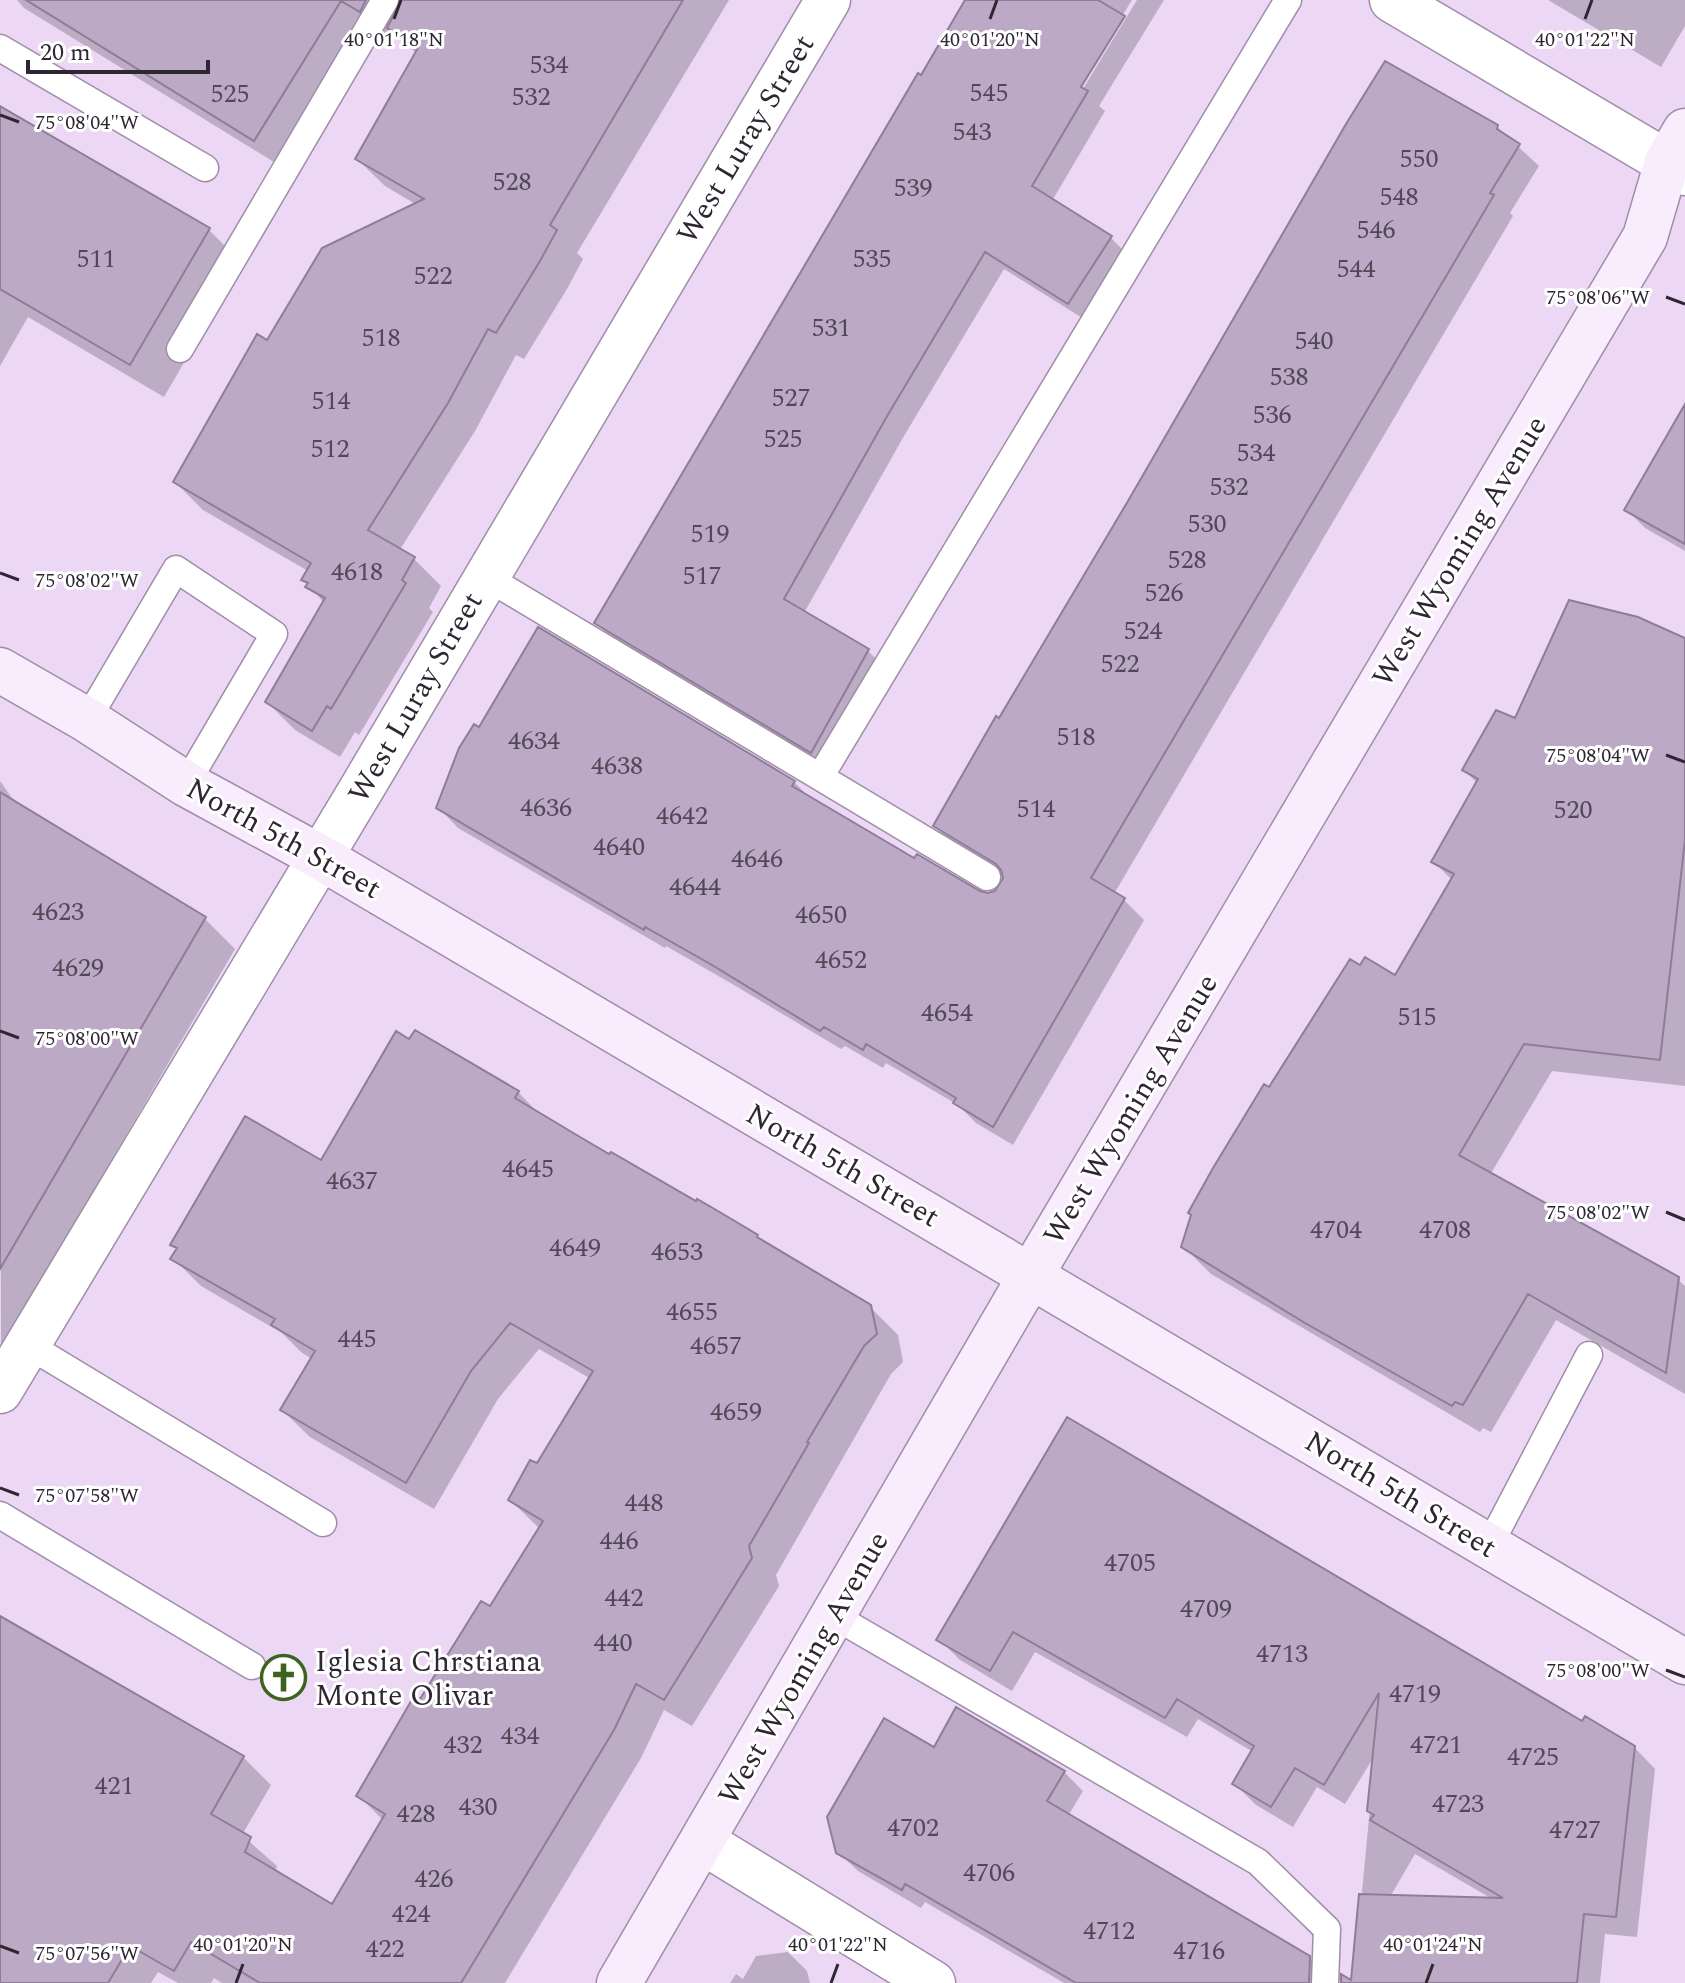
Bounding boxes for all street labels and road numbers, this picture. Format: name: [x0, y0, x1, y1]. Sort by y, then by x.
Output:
street label: West Luray Street: [665, 26, 827, 253]
street label: West Wyoming Avenue: [1360, 407, 1559, 696]
street label: West Luray Street: [337, 583, 495, 812]
street label: North 5th Street: [177, 766, 390, 912]
street label: West Wyoming Avenue: [1031, 965, 1230, 1254]
street label: North 5th Street: [737, 1092, 948, 1240]
street label: North 5th Street: [1296, 1419, 1505, 1570]
street label: West Wyoming Avenue: [707, 1523, 901, 1814]

